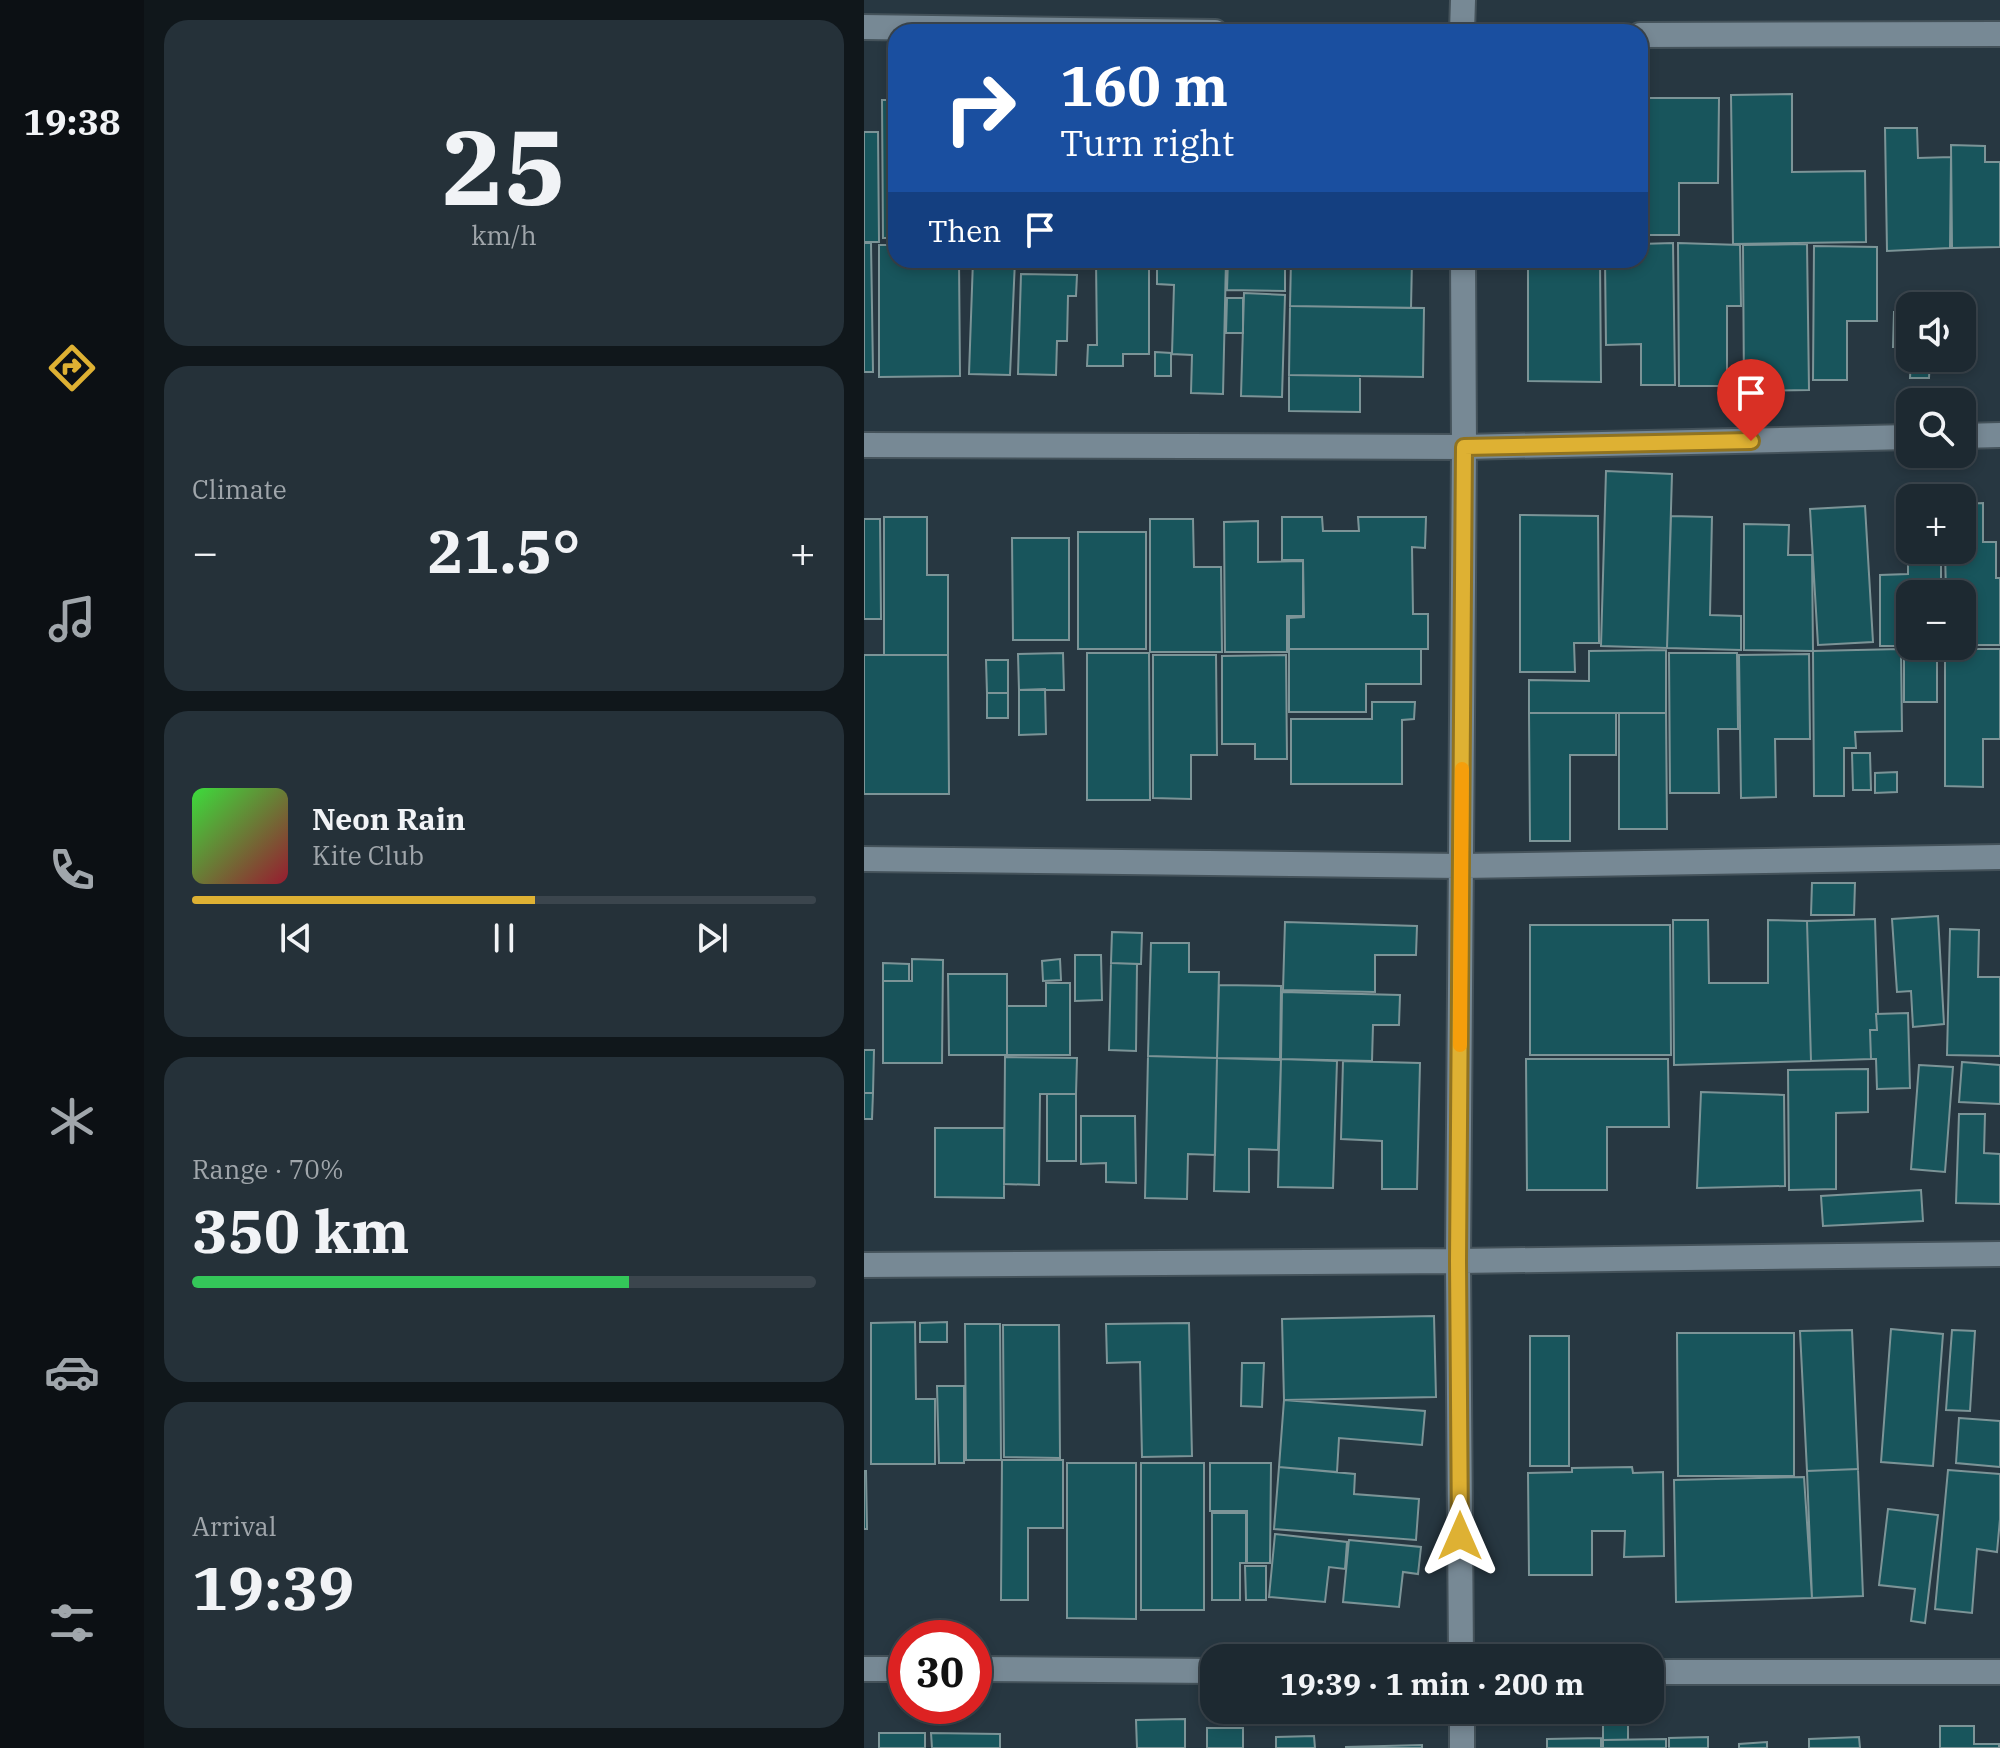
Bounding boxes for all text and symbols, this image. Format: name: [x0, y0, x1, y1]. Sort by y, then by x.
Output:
text: 160 m: [1060, 49, 1228, 121]
icon: right: [928, 56, 1032, 160]
text: 19:38: [23, 98, 121, 145]
text: 25: [442, 98, 566, 234]
text: Turn right: [1060, 119, 1234, 166]
icon: arrive: [1018, 208, 1062, 252]
text: Then: [928, 211, 1002, 250]
text: km/h: [471, 218, 537, 252]
map controls: [1896, 292, 1976, 660]
button: sound: [1896, 292, 1976, 372]
icon: directions: [44, 340, 100, 396]
pin: [1717, 359, 1785, 441]
icon: arrive: [1729, 371, 1773, 415]
button: search: [1896, 388, 1976, 468]
text: Climate: [192, 472, 287, 506]
button: +: [1896, 484, 1976, 564]
text: 21.5°: [427, 511, 581, 590]
text: −: [192, 523, 218, 580]
text: +: [790, 523, 816, 580]
button: −: [1896, 580, 1976, 660]
icon: music: [44, 591, 100, 647]
text: Neon Rain: [312, 799, 466, 838]
text: Kite Club: [312, 838, 424, 872]
icon: phone: [44, 842, 100, 898]
icon: previous: [274, 916, 318, 960]
icon: pause: [482, 916, 526, 960]
icon: next: [690, 916, 734, 960]
icon: climate: [44, 1093, 100, 1149]
text: Range · 70%: [192, 1152, 344, 1186]
text: 350 km: [192, 1191, 410, 1270]
icon: car: [44, 1344, 100, 1400]
position arrow: [1418, 1494, 1502, 1578]
text: Arrival: [192, 1509, 277, 1543]
text: 19:39: [192, 1548, 354, 1627]
icon: filters: [44, 1595, 100, 1651]
speed limit sign: 30: [888, 1620, 992, 1724]
text: 19:39 · 1 min · 200 m: [1280, 1664, 1584, 1703]

